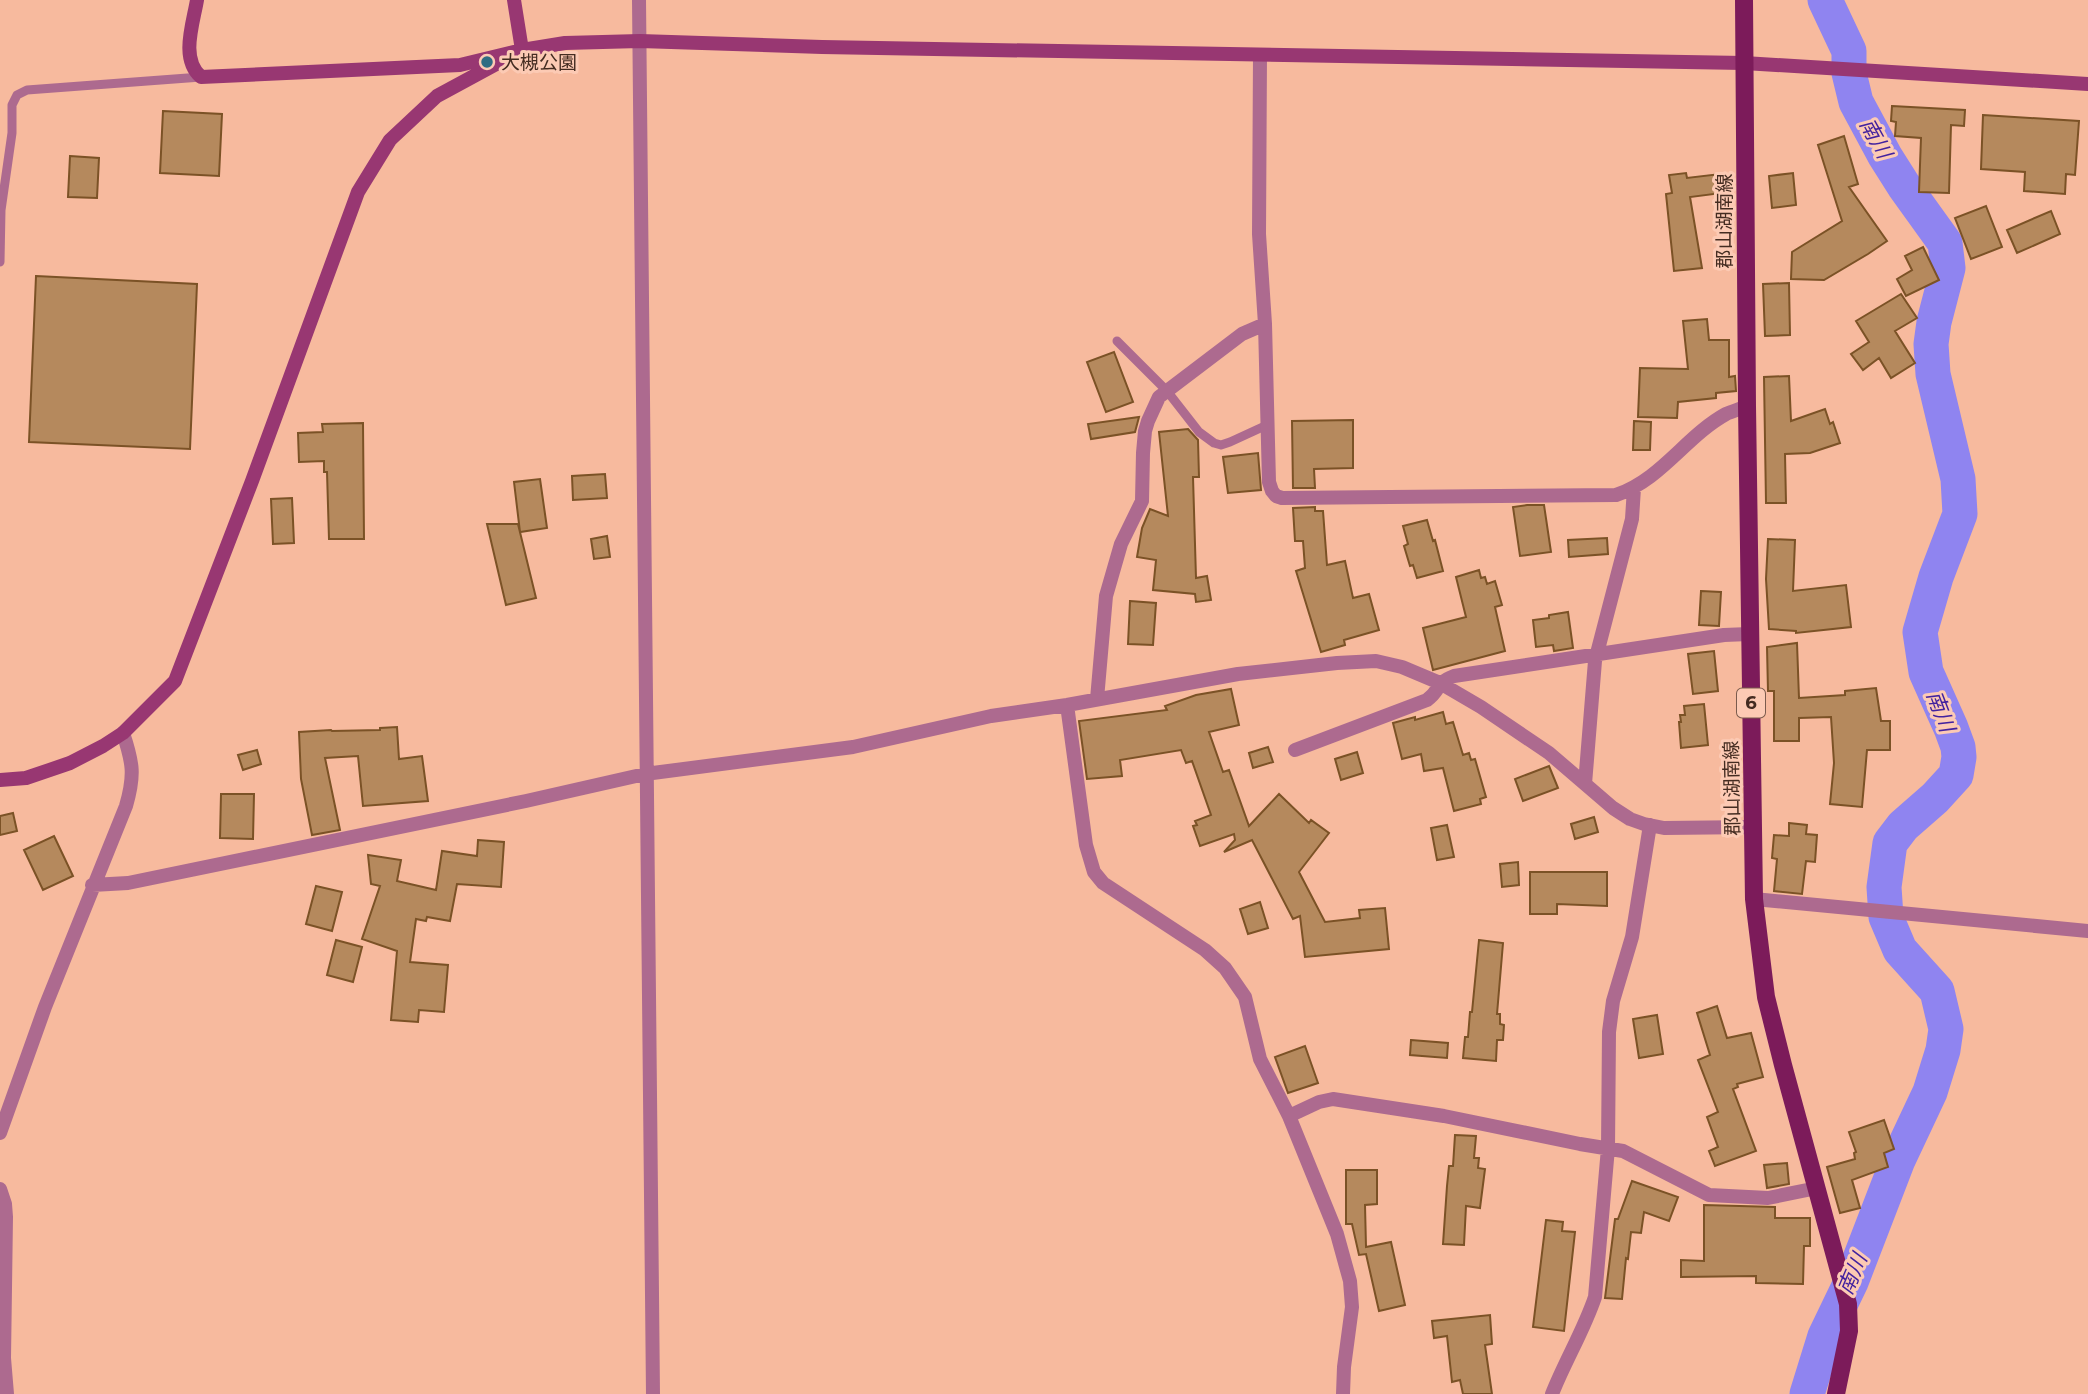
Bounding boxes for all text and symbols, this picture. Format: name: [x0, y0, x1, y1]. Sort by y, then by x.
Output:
place label: 大槻公園: [501, 51, 577, 74]
marker: 大槻公園: [479, 54, 495, 70]
water label: 南川: [1855, 114, 1898, 164]
street label: 郡山湖南線: [1713, 173, 1736, 269]
water label: 南川: [1922, 687, 1961, 737]
road number: 6: [1737, 688, 1765, 718]
street label: 郡山湖南線: [1720, 740, 1744, 836]
water label: 南川: [1832, 1248, 1872, 1298]

